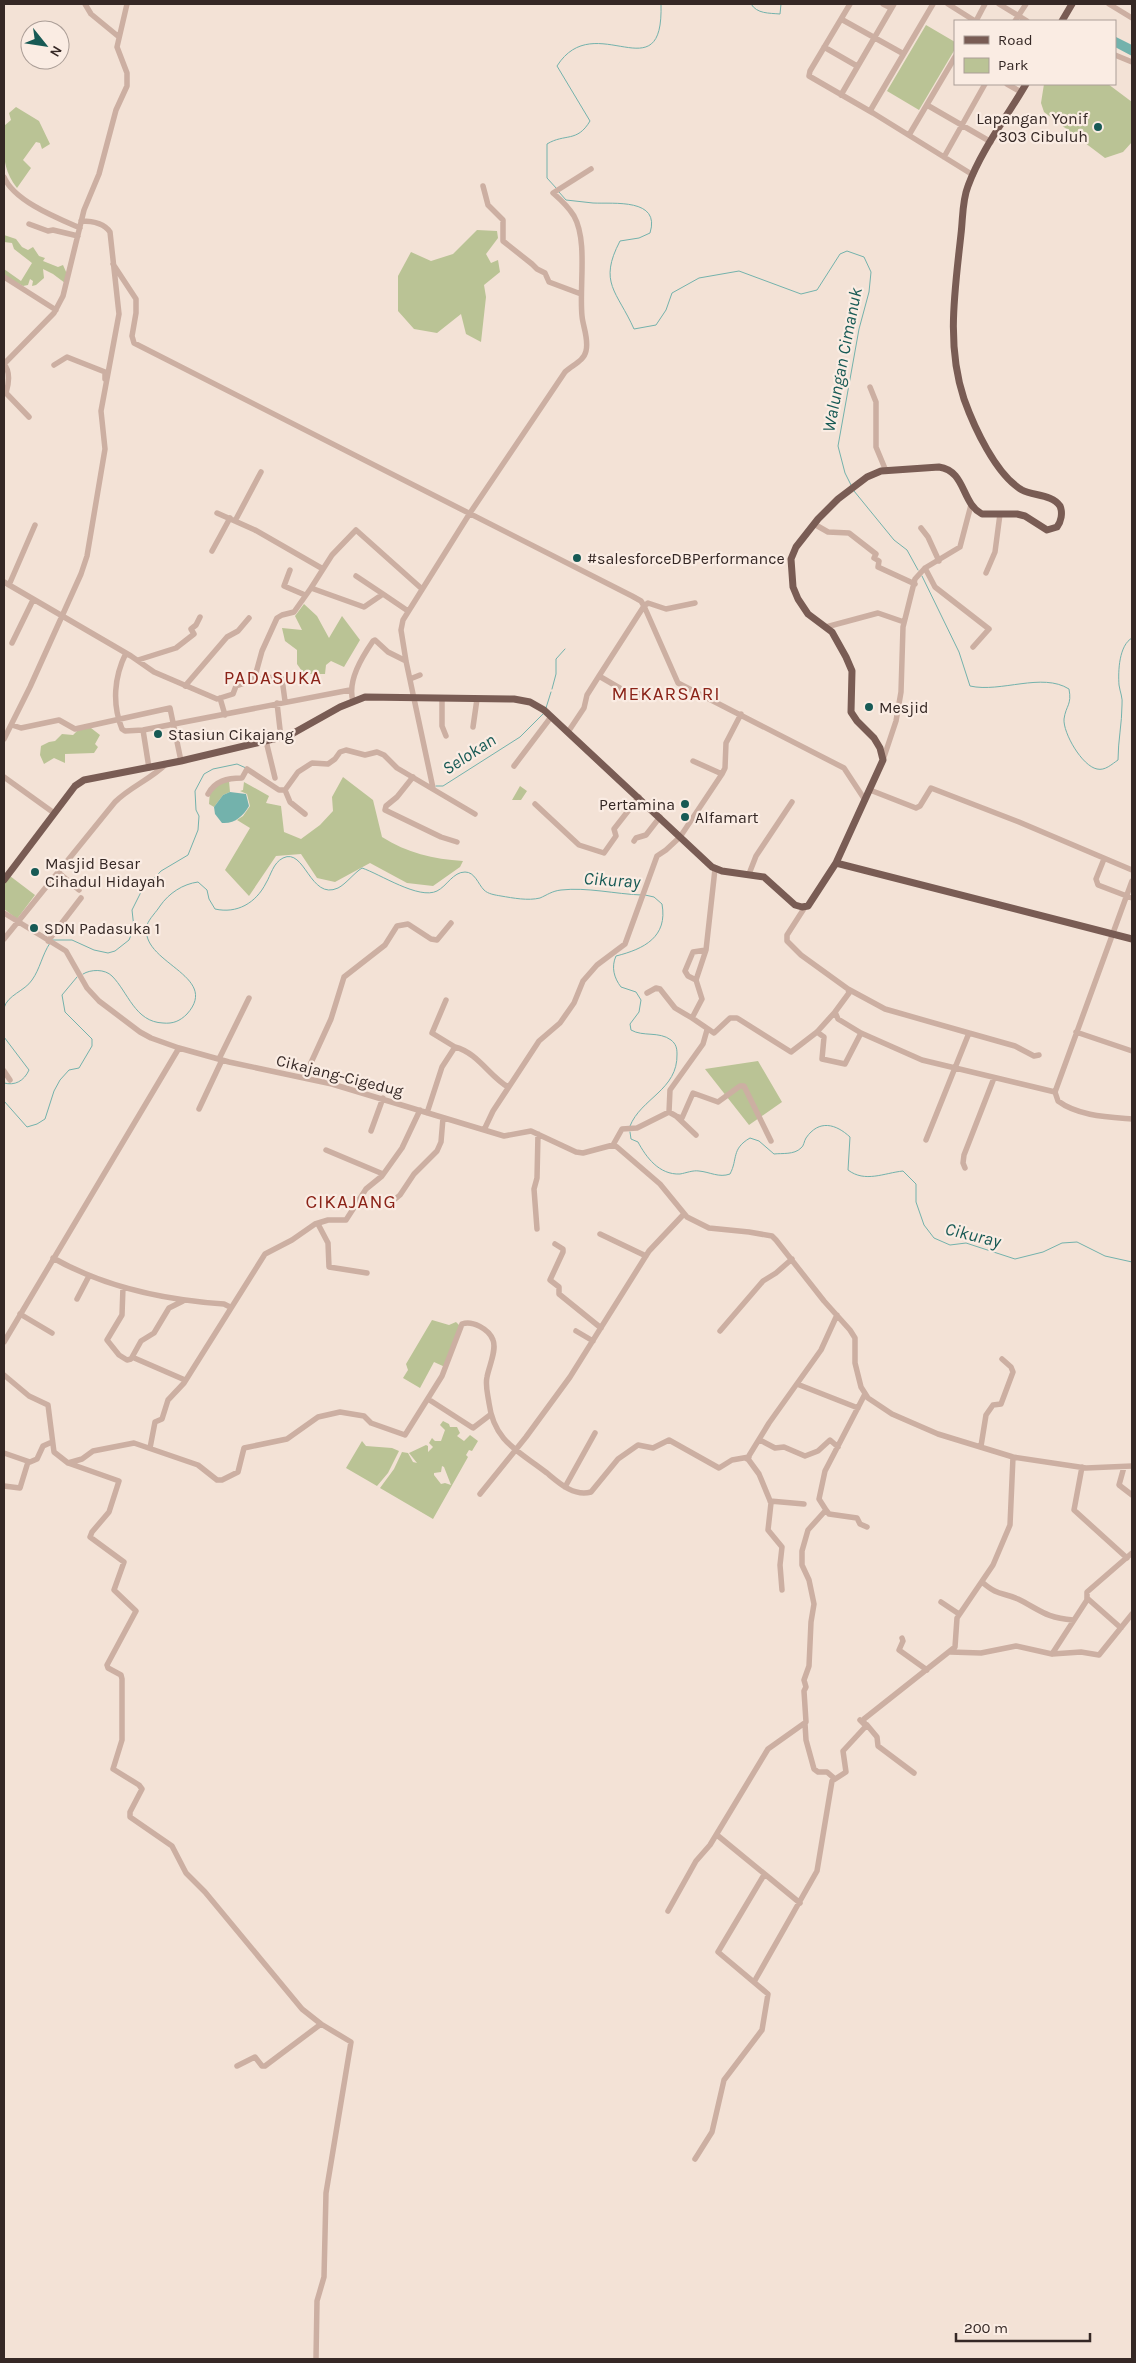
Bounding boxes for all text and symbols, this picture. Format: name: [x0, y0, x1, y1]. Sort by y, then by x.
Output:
north arrow: [20, 20, 70, 70]
legend: [954, 20, 1116, 85]
text: Road: [998, 31, 1033, 49]
text: N: [46, 43, 66, 60]
text: Park: [998, 56, 1028, 74]
place label: Lapangan Yonif 303 Cibuluh: [976, 109, 1089, 146]
marker: Lapangan Yonif 303 Cibuluh: [1092, 121, 1104, 133]
water label: Walungan Cimanuk: [817, 285, 867, 434]
place label: #salesforceDBPerformance: [587, 549, 785, 568]
marker: #salesforceDBPerformance: [571, 552, 583, 564]
district label: PADASUKA: [224, 667, 322, 689]
district label: MEKARSARI: [611, 683, 721, 705]
place label: Mesjid: [879, 698, 928, 717]
marker: Mesjid: [863, 701, 875, 713]
place label: Stasiun Cikajang: [168, 725, 294, 744]
marker: Stasiun Cikajang: [152, 728, 164, 740]
water label: Selokan: [438, 729, 500, 779]
place label: Pertamina: [599, 795, 675, 814]
marker: Pertamina: [679, 798, 691, 810]
place label: Alfamart: [695, 808, 759, 827]
marker: Alfamart: [679, 811, 691, 823]
place label: Masjid Besar Cihadul Hidayah: [45, 854, 165, 891]
marker: Masjid Besar Cihadul Hidayah: [29, 866, 41, 878]
water label: Cikuray: [583, 867, 642, 893]
place label: SDN Padasuka 1: [44, 919, 160, 938]
marker: SDN Padasuka 1: [28, 922, 40, 934]
street label: Cikajang-Cigedug: [274, 1050, 405, 1100]
district label: CIKAJANG: [305, 1191, 397, 1213]
water label: Cikuray: [943, 1217, 1004, 1253]
scale bar: [956, 2310, 1090, 2342]
text: 200 m: [964, 2319, 1008, 2337]

